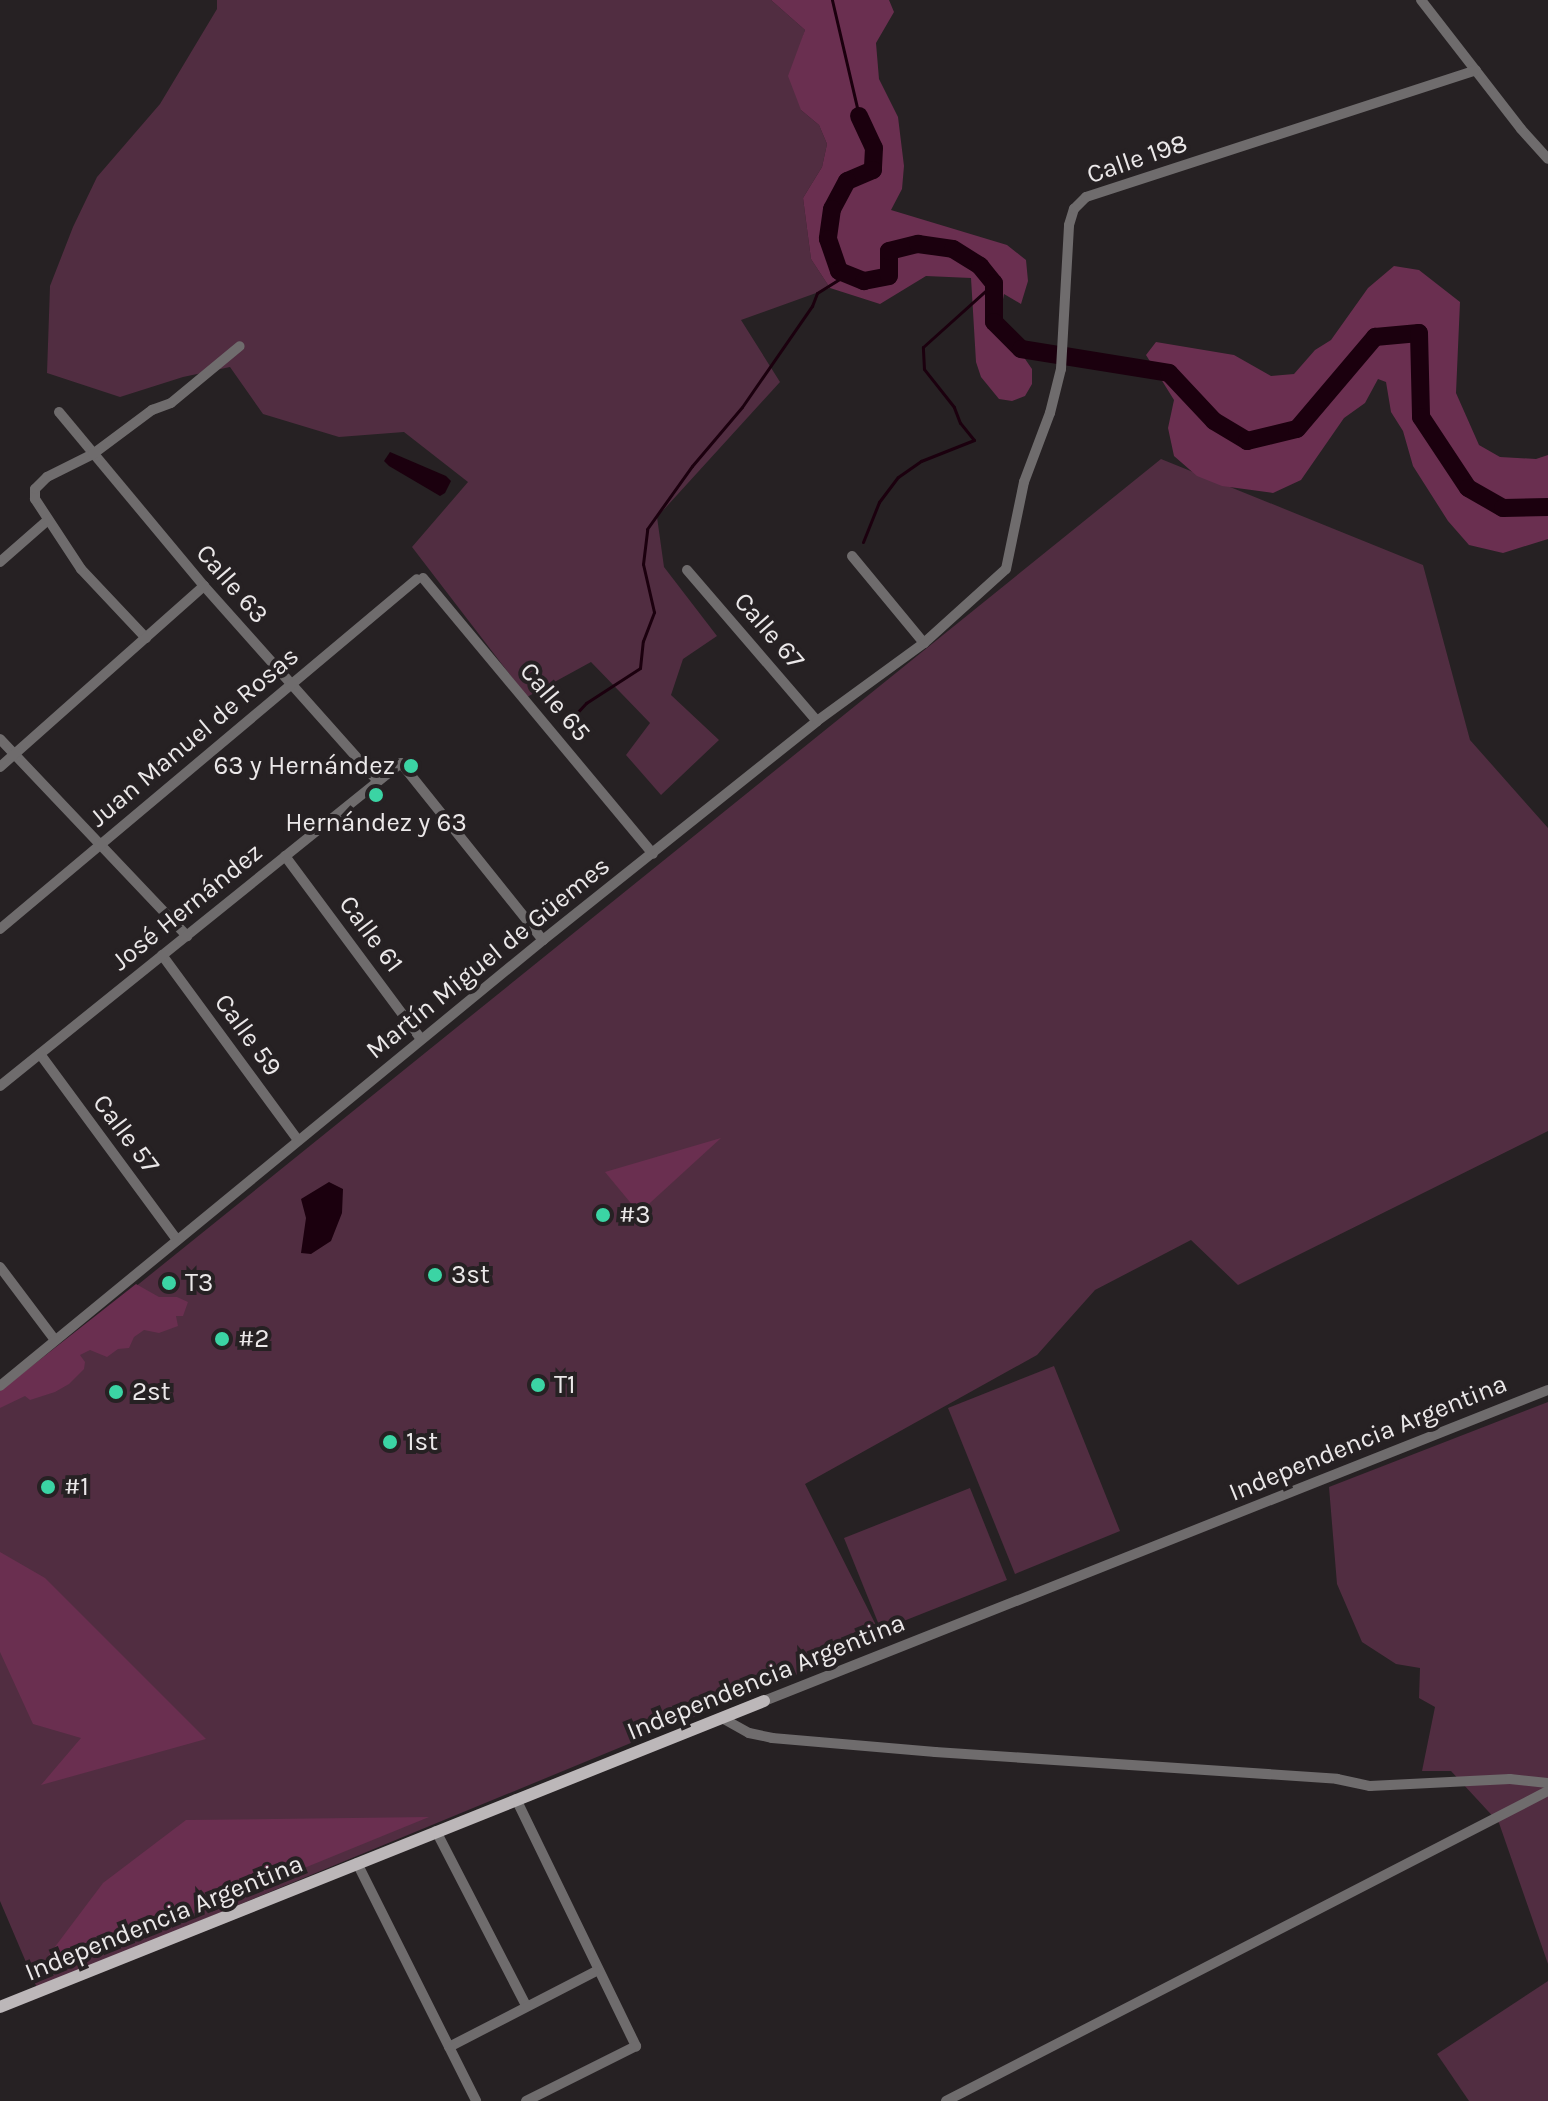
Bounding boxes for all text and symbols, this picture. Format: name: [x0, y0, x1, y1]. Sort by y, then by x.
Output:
street label: Calle 198: [1083, 127, 1191, 191]
street label: Calle 63: [189, 538, 275, 630]
street label: Calle 67: [727, 586, 811, 676]
street label: Juan Manuel de Rosas: [83, 640, 305, 834]
street label: Calle 65: [513, 656, 597, 748]
place label: 63 y Hernández: [213, 750, 395, 782]
marker: 63 y Hernández: [402, 757, 420, 775]
marker: Hernández y 63: [367, 786, 385, 804]
place label: Hernández y 63: [285, 807, 467, 839]
street label: José Hernández: [105, 837, 269, 977]
street label: Martín Miguel de Güemes: [360, 850, 616, 1066]
street label: Calle 61: [332, 890, 410, 978]
street label: Calle 59: [208, 988, 288, 1082]
street label: Calle 57: [86, 1088, 166, 1180]
place label: #3: [619, 1199, 651, 1231]
marker: #3: [594, 1206, 612, 1224]
place label: 3st: [451, 1259, 490, 1291]
marker: 3st: [426, 1266, 444, 1284]
place label: T3: [185, 1267, 213, 1299]
marker: T3: [160, 1274, 178, 1292]
place label: #2: [238, 1323, 269, 1355]
marker: #2: [213, 1330, 231, 1348]
street label: Independencia Argentina: [1224, 1368, 1512, 1508]
place label: T1: [554, 1369, 576, 1401]
place label: 2st: [132, 1376, 171, 1408]
marker: T1: [529, 1376, 547, 1394]
marker: 2st: [107, 1383, 125, 1401]
place label: 1st: [406, 1426, 438, 1458]
marker: 1st: [381, 1433, 399, 1451]
place label: #1: [64, 1471, 89, 1503]
marker: #1: [39, 1478, 57, 1496]
street label: Independencia Argentina: [622, 1607, 910, 1747]
street label: Independencia Argentina: [20, 1848, 308, 1988]

